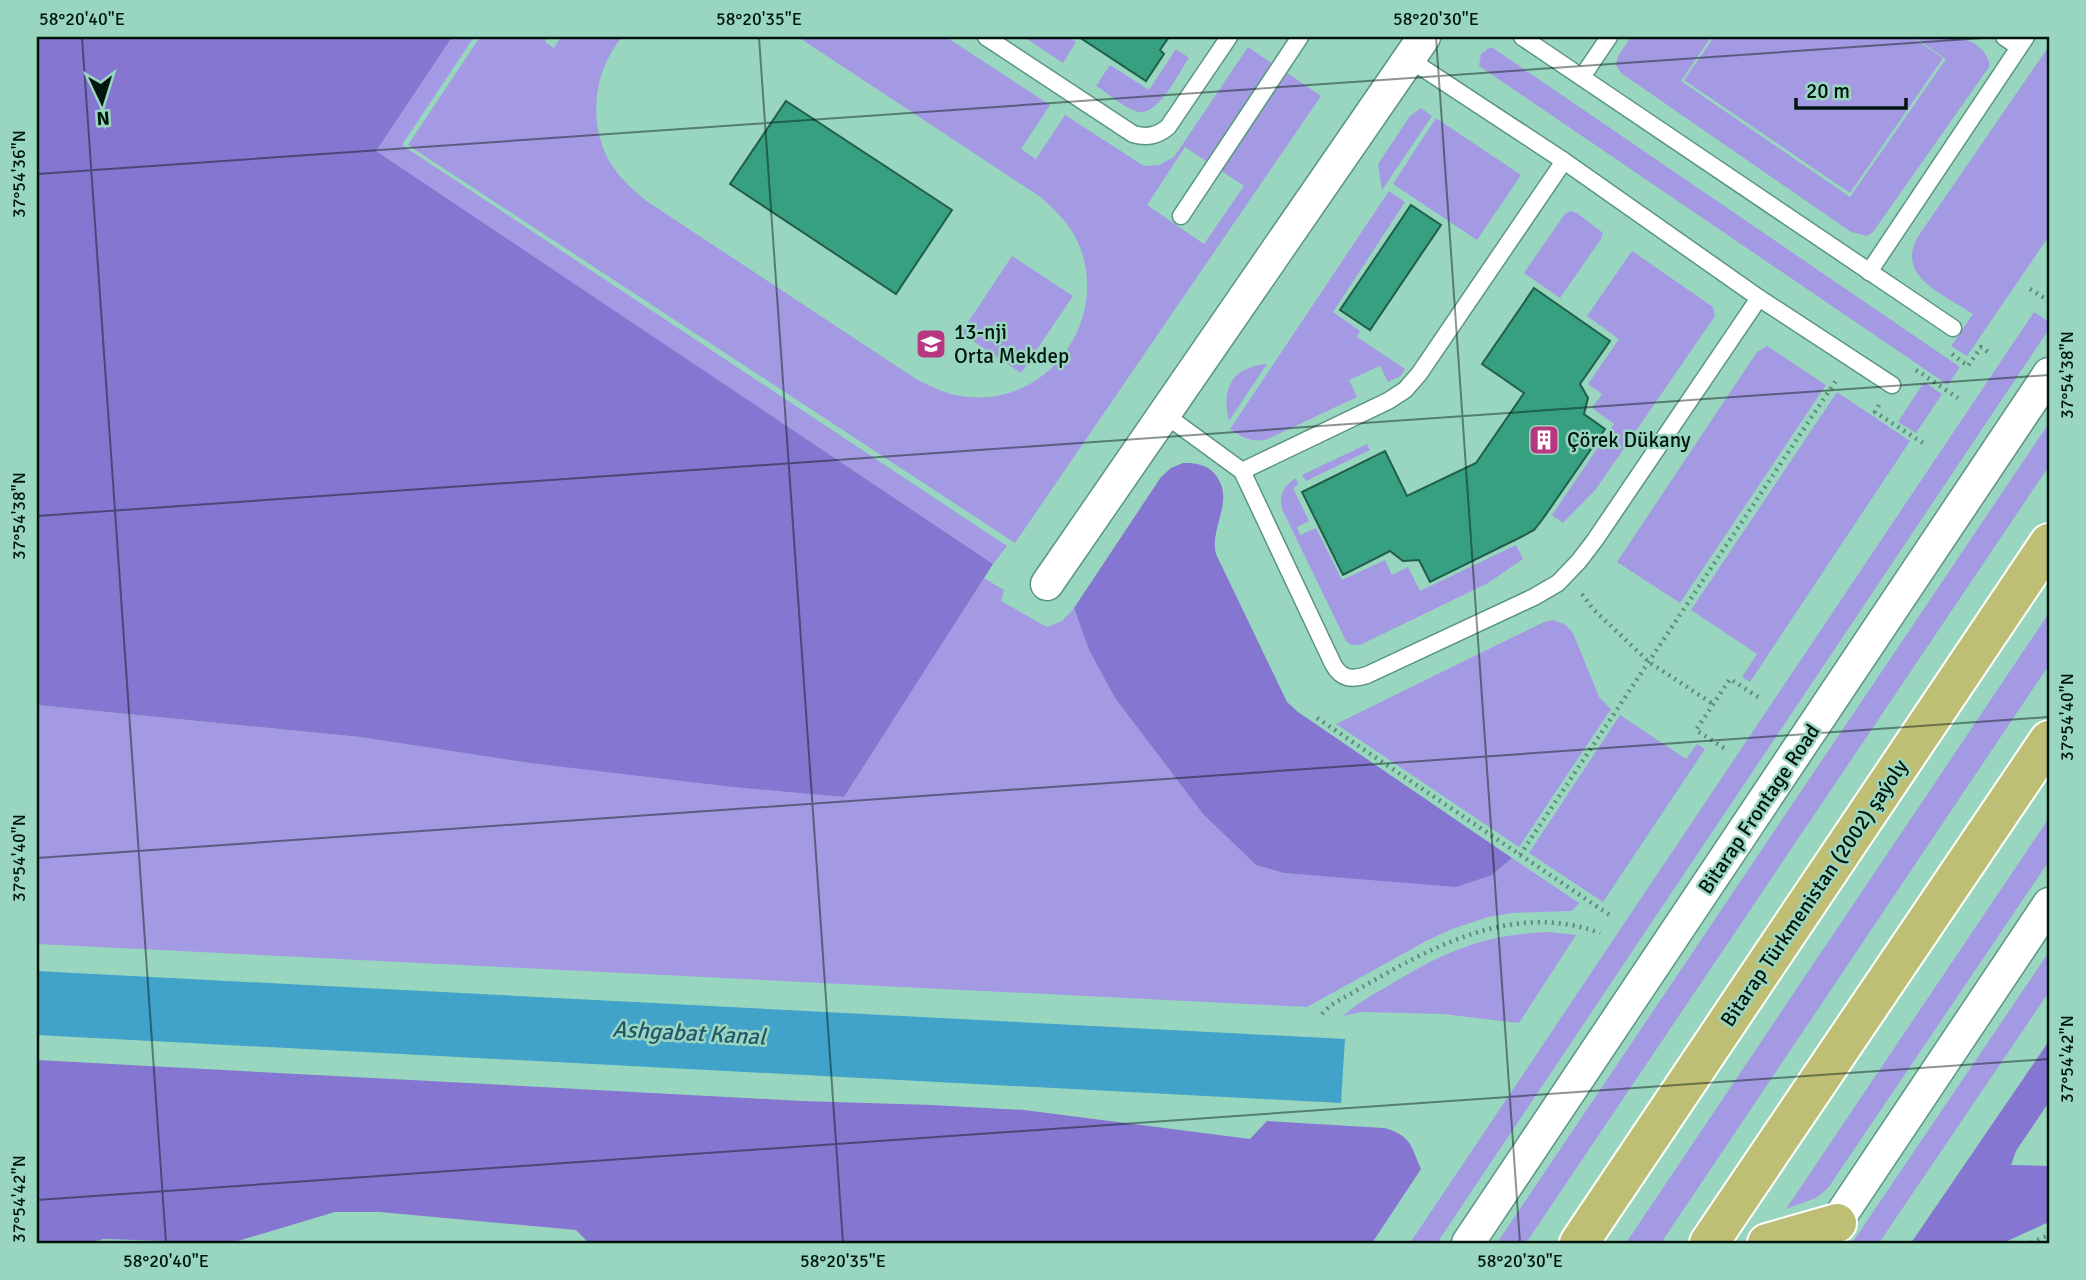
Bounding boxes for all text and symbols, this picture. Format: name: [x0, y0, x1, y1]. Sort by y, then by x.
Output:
text: 58°20'40"E: [39, 8, 125, 30]
text: 58°20'35"E: [716, 8, 802, 30]
text: 58°20'30"E: [1393, 8, 1479, 30]
north arrow: [66, 66, 136, 136]
scale bar: [1796, 66, 1906, 110]
text: 20 m: [1806, 78, 1850, 104]
text: N: [96, 106, 111, 130]
text: 37°54'36"N: [8, 130, 30, 218]
place label: 13-nji Orta Mekdep: [954, 319, 1069, 369]
school or university icon: 13-nji Orta Mekdep: [914, 327, 948, 361]
text: 37°54'38"N: [2056, 331, 2078, 419]
building icon: Çörek Dükany: [1527, 423, 1561, 457]
place label: Çörek Dükany: [1567, 427, 1691, 453]
text: 37°54'38"N: [8, 472, 30, 560]
text: 37°54'40"N: [2056, 673, 2078, 761]
street label: Bitarap Frontage Road: [1692, 719, 1826, 899]
street label: Bitarap Türkmenistan (2002) şaýoly: [1715, 754, 1913, 1032]
text: 37°54'40"N: [8, 814, 30, 902]
water label: Ashgabat Kanal: [612, 1015, 769, 1052]
text: 37°54'42"N: [2056, 1015, 2078, 1103]
text: 37°54'42"N: [8, 1155, 30, 1243]
text: 58°20'40"E: [123, 1250, 209, 1272]
text: 58°20'35"E: [800, 1250, 886, 1272]
text: 58°20'30"E: [1477, 1250, 1563, 1272]

